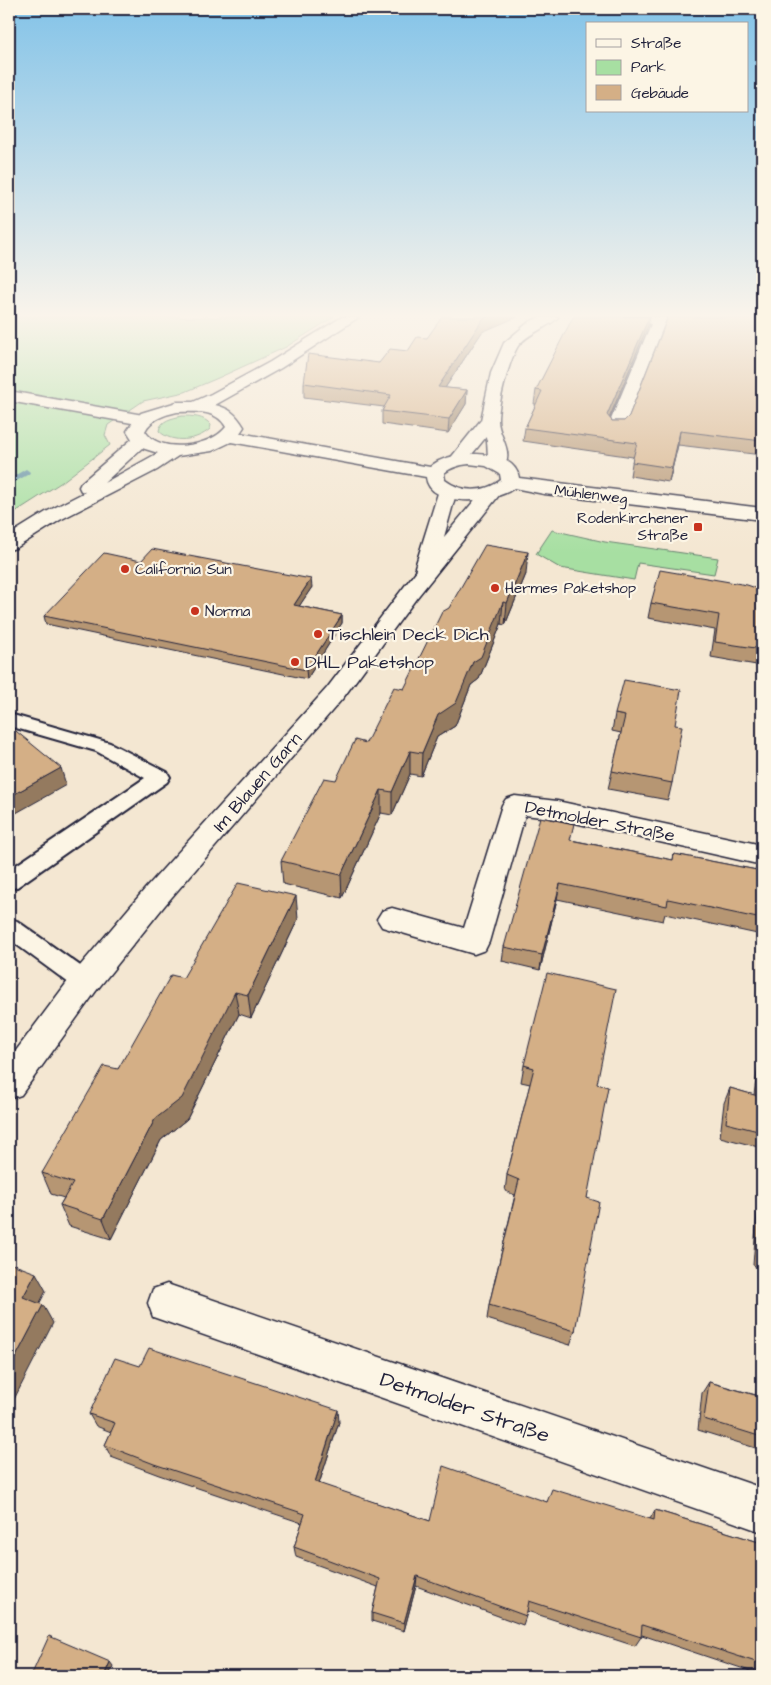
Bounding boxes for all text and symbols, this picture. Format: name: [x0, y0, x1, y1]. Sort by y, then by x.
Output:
legend: [586, 22, 748, 112]
text: Straße: [631, 33, 681, 54]
text: Park: [631, 57, 666, 78]
text: Gebäude: [631, 83, 689, 104]
street label: Mühlenweg: [553, 480, 629, 510]
place label: Rodenkirchener Straße: [577, 508, 688, 546]
marker: Rodenkirchener Straße: [692, 521, 704, 533]
place label: California Sun: [135, 559, 232, 580]
marker: California Sun: [119, 563, 131, 575]
place label: Hermes Paketshop: [505, 578, 636, 599]
marker: Hermes Paketshop: [489, 582, 501, 594]
place label: Norma: [205, 601, 251, 622]
marker: Norma: [189, 605, 201, 617]
place label: Tischlein Deck Dich: [328, 622, 489, 647]
marker: Tischlein Deck Dich: [312, 628, 324, 640]
place label: DHL Paketshop: [305, 650, 434, 675]
marker: DHL Paketshop: [289, 656, 301, 668]
street label: Im Blauen Garn: [207, 727, 308, 837]
street label: Detmolder Straße: [523, 795, 677, 848]
street label: Detmolder Straße: [376, 1365, 554, 1450]

